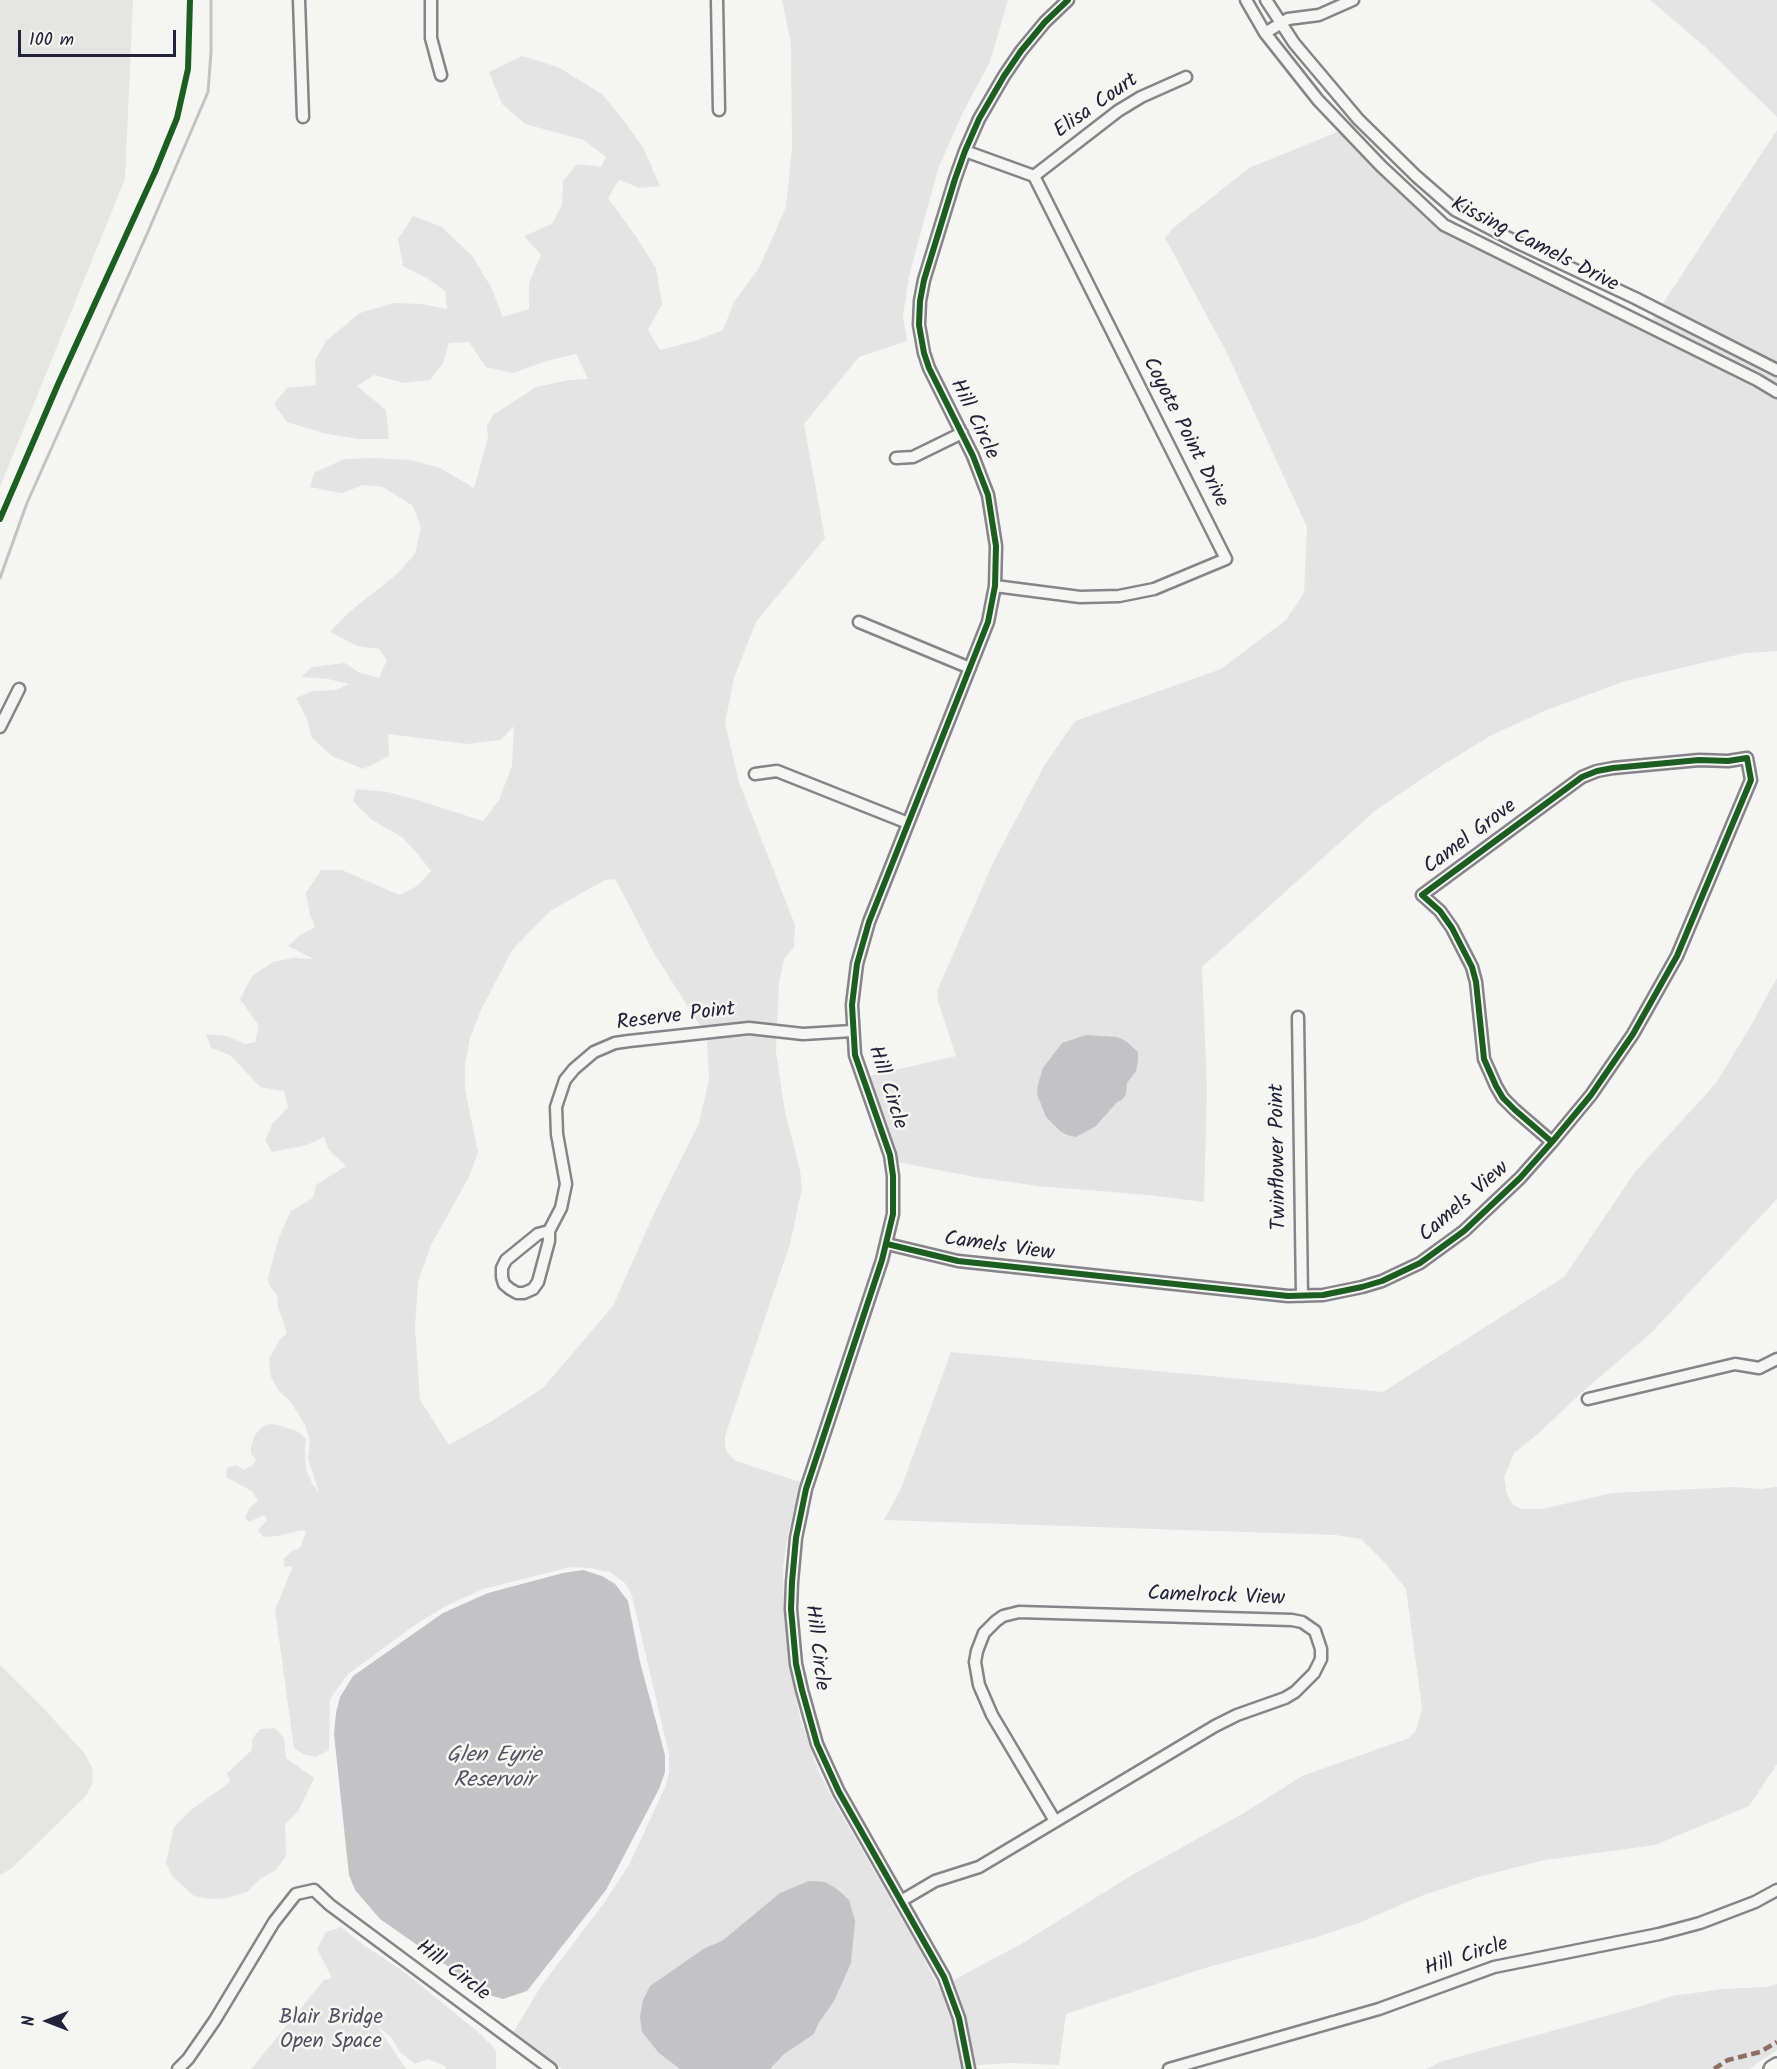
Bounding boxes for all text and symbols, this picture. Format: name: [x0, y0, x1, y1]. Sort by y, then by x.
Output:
scale bar: [21, 18, 178, 56]
text: 100 m: [29, 26, 74, 55]
street label: Elisa Court: [1050, 69, 1144, 145]
street label: Kissing Camels Drive: [1446, 193, 1622, 299]
street label: Coyote Point Drive: [1135, 354, 1233, 512]
street label: Hill Circle: [943, 376, 1003, 464]
street label: Camel Grove: [1420, 795, 1522, 881]
street label: Reserve Point: [615, 998, 737, 1038]
street label: Hill Circle: [861, 1043, 911, 1133]
street label: Twinflower Point: [1266, 1083, 1294, 1231]
street label: Camels View: [1415, 1157, 1515, 1249]
street label: Camels View: [942, 1228, 1056, 1268]
street label: Camelrock View: [1147, 1583, 1285, 1613]
street label: Hill Circle: [797, 1604, 833, 1692]
water label: Glen Eyrie Reservoir: [447, 1744, 541, 1796]
street label: Hill Circle: [1422, 1933, 1512, 1983]
street label: Hill Circle: [410, 1936, 494, 2008]
north arrow: [18, 1991, 78, 2051]
park label: Blair Bridge Open Space: [279, 2006, 383, 2056]
text: N: [17, 2016, 42, 2026]

